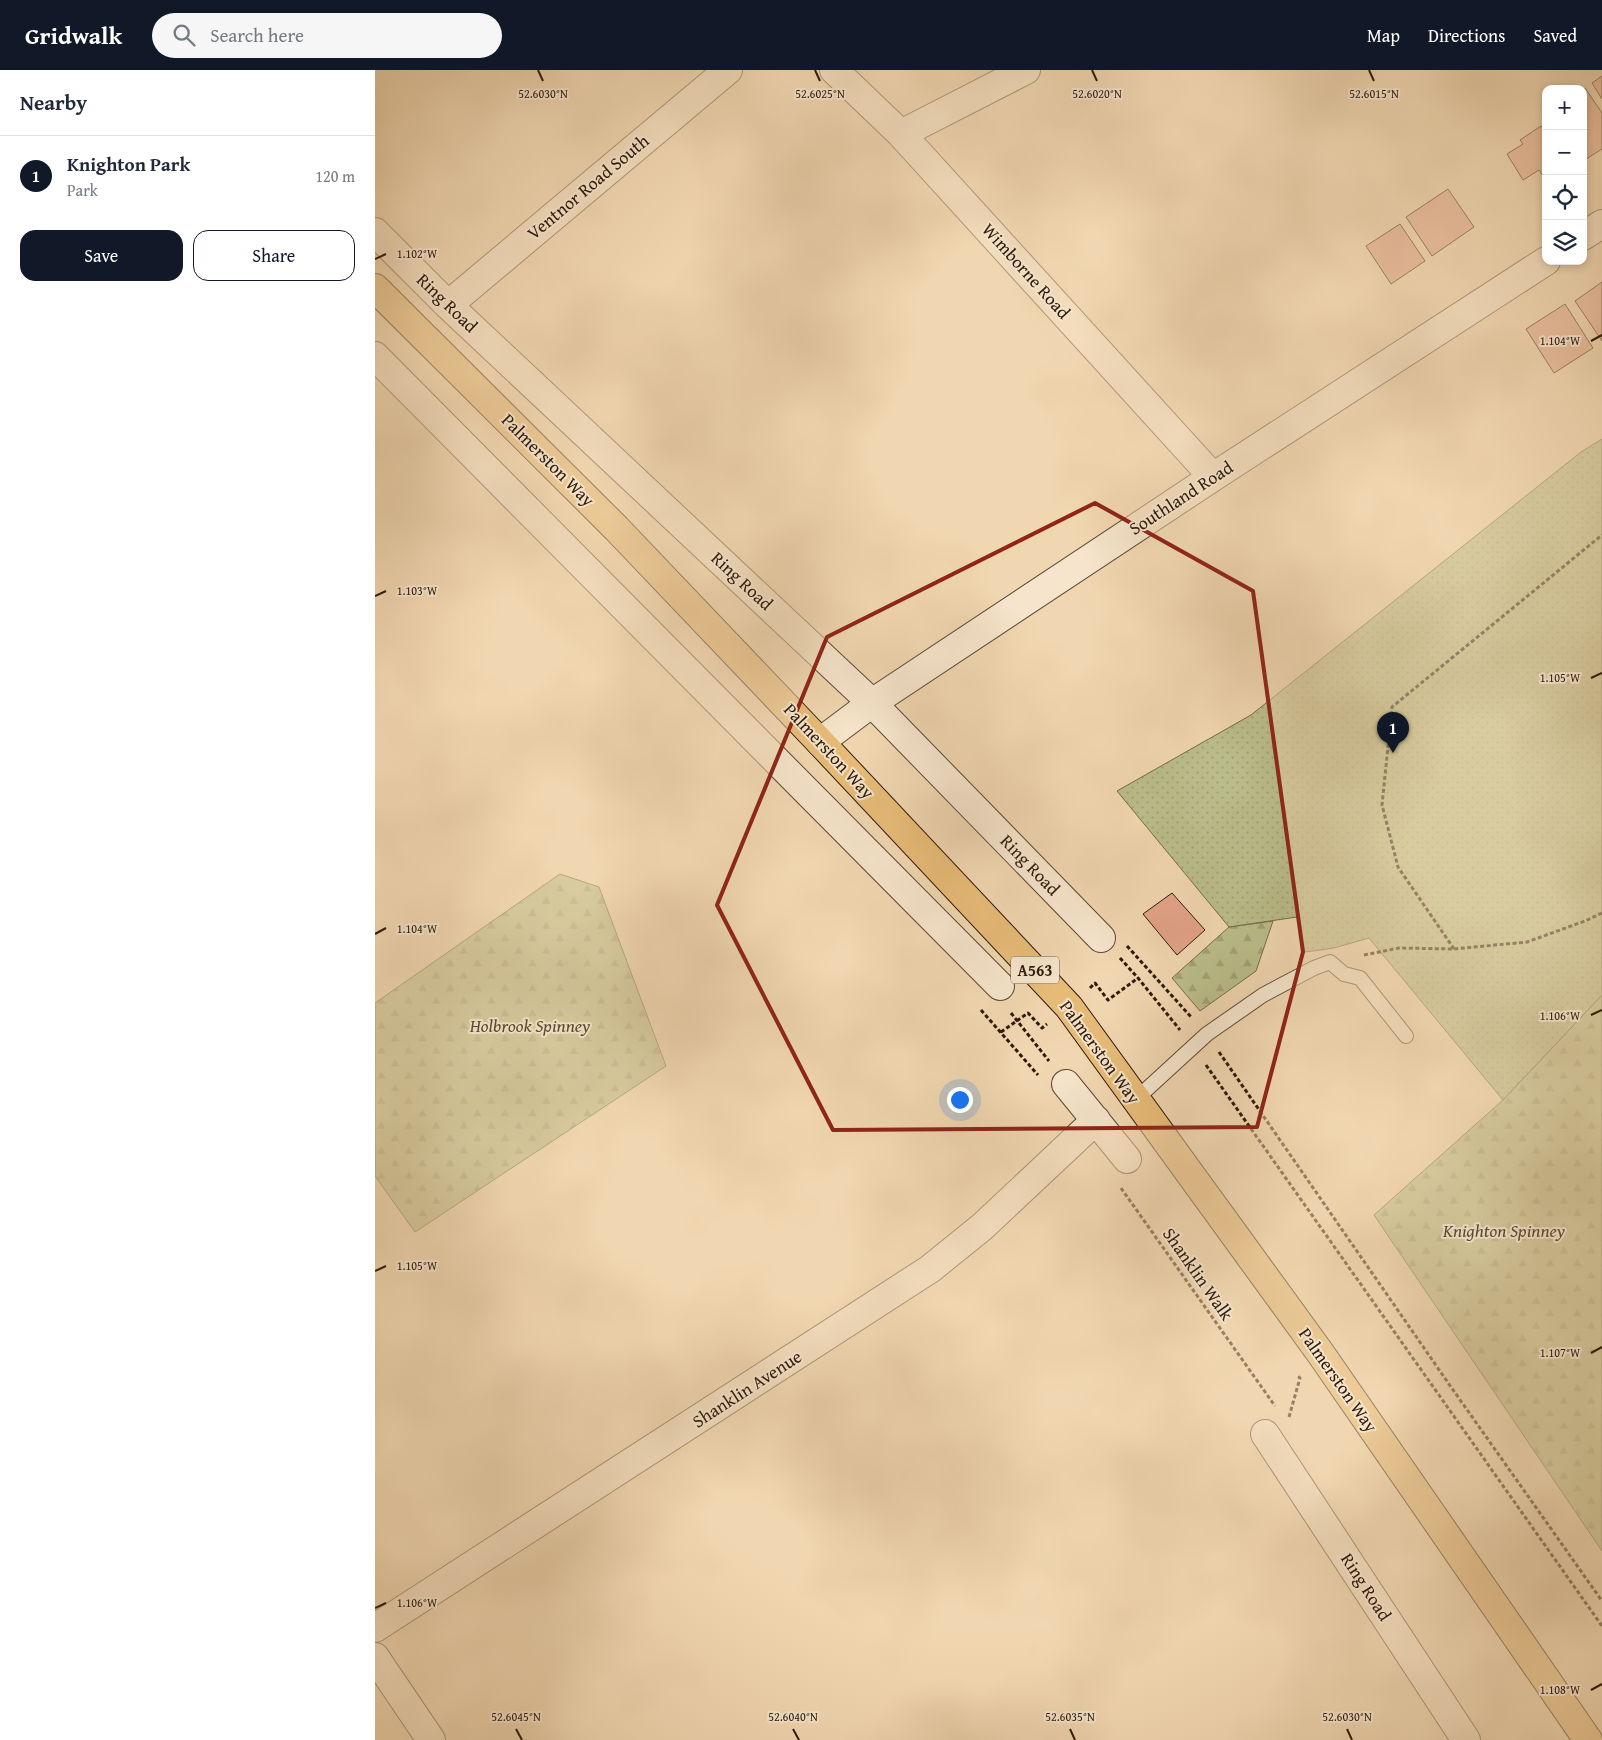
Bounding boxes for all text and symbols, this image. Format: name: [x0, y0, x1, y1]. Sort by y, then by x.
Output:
search box: [152, 13, 502, 58]
text: Gridwalk: [25, 18, 122, 53]
icon: search: [170, 21, 198, 49]
text: Search here: [210, 21, 304, 49]
text: Map: [1367, 22, 1400, 49]
text: Directions: [1428, 22, 1505, 49]
text: Saved: [1533, 22, 1577, 49]
text: 52.6030°N: [518, 85, 568, 102]
text: 52.6025°N: [795, 85, 845, 102]
text: 52.6020°N: [1072, 85, 1122, 102]
text: 52.6015°N: [1349, 85, 1399, 102]
map controls: [1542, 85, 1587, 265]
button: +: [1542, 85, 1587, 130]
text: Nearby: [20, 87, 87, 118]
street label: Ventnor Road South: [521, 127, 655, 246]
button: −: [1542, 130, 1587, 175]
text: Knighton Park: [67, 150, 190, 178]
text: 1: [32, 164, 40, 188]
text: 120 m: [315, 164, 355, 188]
button: locate: [1542, 175, 1587, 220]
text: Park: [67, 178, 98, 202]
street label: Wimborne Road: [976, 217, 1077, 325]
button: layers: [1542, 220, 1587, 265]
button: Save: [20, 230, 183, 281]
button: Share: [193, 230, 355, 281]
text: 1.102°W: [397, 245, 438, 262]
street label: Ring Road: [411, 266, 484, 339]
text: 1.104°W: [1540, 332, 1581, 349]
street label: Palmerston Way: [495, 407, 601, 513]
street label: Southland Road: [1123, 454, 1238, 541]
street label: Ring Road: [705, 545, 780, 617]
text: 1.103°W: [397, 582, 438, 599]
text: 1.105°W: [1540, 669, 1581, 686]
street label: Palmerston Way: [778, 697, 881, 805]
pin: 1: [1377, 712, 1409, 753]
street label: Ring Road: [994, 828, 1067, 902]
text: 1.104°W: [397, 920, 438, 937]
road number: A563: [1011, 956, 1059, 984]
street label: Palmerston Way: [1053, 994, 1147, 1109]
text: 1.106°W: [1540, 1007, 1581, 1024]
park label: Holbrook Spinney: [469, 1012, 591, 1039]
your location: [947, 1087, 973, 1113]
park label: Knighton Spinney: [1442, 1217, 1566, 1244]
street label: Shanklin Walk: [1156, 1222, 1241, 1326]
text: 1.105°W: [397, 1257, 438, 1274]
street label: Palmerston Way: [1292, 1322, 1385, 1438]
street label: Shanklin Avenue: [686, 1343, 807, 1434]
text: 1.107°W: [1540, 1344, 1581, 1361]
street label: Ring Road: [1334, 1547, 1399, 1626]
text: 1.106°W: [397, 1594, 438, 1611]
text: 1.108°W: [1540, 1681, 1581, 1698]
text: 52.6045°N: [491, 1708, 541, 1725]
text: 52.6040°N: [768, 1708, 818, 1725]
text: 52.6035°N: [1045, 1708, 1095, 1725]
text: 52.6030°N: [1322, 1708, 1372, 1725]

